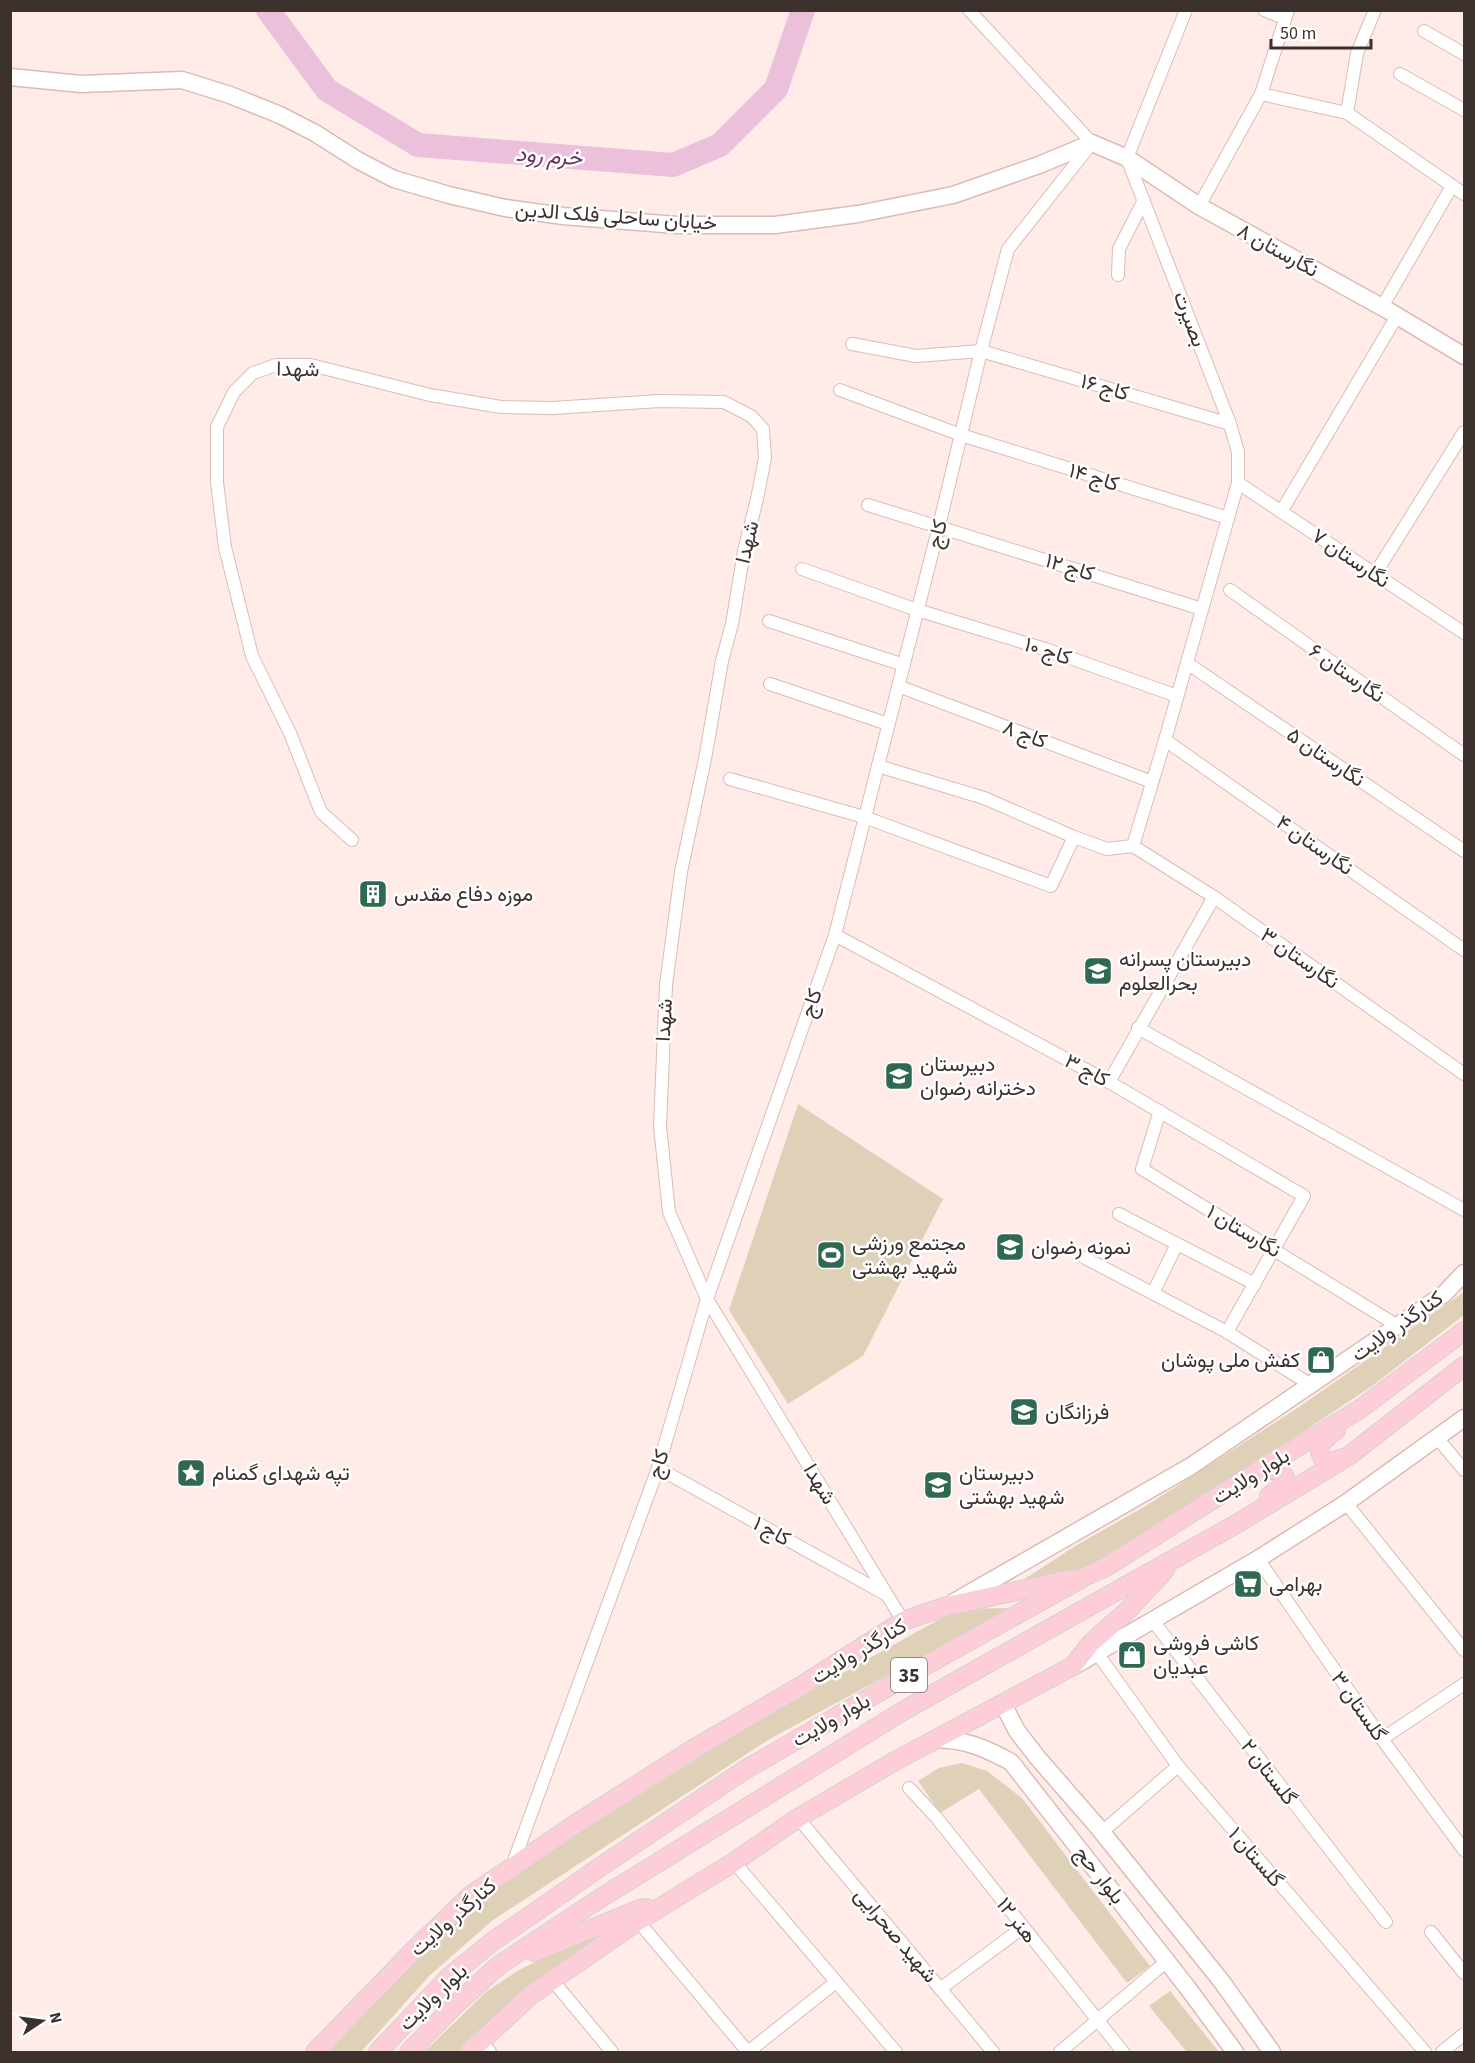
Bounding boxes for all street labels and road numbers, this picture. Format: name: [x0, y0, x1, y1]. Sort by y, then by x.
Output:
street label: خیابان ساحلی فلک الدین: [514, 194, 718, 238]
street label: نگارستان ۸: [1232, 215, 1324, 285]
street label: بصیرت: [1166, 287, 1214, 351]
street label: شهدا: [276, 354, 320, 384]
street label: کاج ۱۶: [1077, 366, 1133, 408]
street label: کاج ۱۴: [1065, 455, 1123, 499]
street label: کاج: [919, 516, 955, 552]
street label: شهدا: [728, 518, 766, 566]
street label: نگارستان ۷: [1306, 521, 1396, 595]
street label: کاج ۱۲: [1042, 545, 1098, 589]
street label: کاج ۱۰: [1021, 629, 1075, 673]
street label: نگارستان ۶: [1303, 636, 1391, 710]
street label: کاج ۸: [998, 712, 1052, 756]
street label: نگارستان ۵: [1281, 720, 1371, 794]
street label: نگارستان ۴: [1270, 807, 1360, 883]
street label: نگارستان ۳: [1254, 920, 1346, 996]
street label: کاج: [792, 984, 830, 1022]
street label: شهدا: [648, 998, 680, 1042]
street label: کاج ۳: [1059, 1046, 1115, 1094]
street label: نگارستان ۱: [1201, 1197, 1287, 1265]
street label: کنارگذر ولایت: [1345, 1283, 1449, 1369]
street label: بلوار ولایت: [1207, 1441, 1295, 1511]
street label: کاج: [639, 1446, 677, 1482]
street label: شهدا: [796, 1458, 844, 1510]
street label: کاج ۱: [748, 1508, 796, 1554]
street label: کنارگذر ولایت: [806, 1611, 912, 1691]
road number: 35: [891, 1658, 927, 1692]
street label: گلستان ۳: [1324, 1665, 1394, 1747]
street label: بلوار ولایت: [786, 1686, 876, 1754]
street label: گلستان ۲: [1234, 1733, 1304, 1811]
street label: گلستان ۱: [1221, 1820, 1291, 1894]
street label: بلوار حج: [1068, 1839, 1132, 1911]
street label: کنارگذر ولایت: [403, 1871, 503, 1963]
street label: شهید صحرایی: [847, 1881, 945, 1989]
street label: هنر ۱۲: [989, 1891, 1045, 1949]
street label: بلوار ولایت: [392, 1956, 474, 2038]

